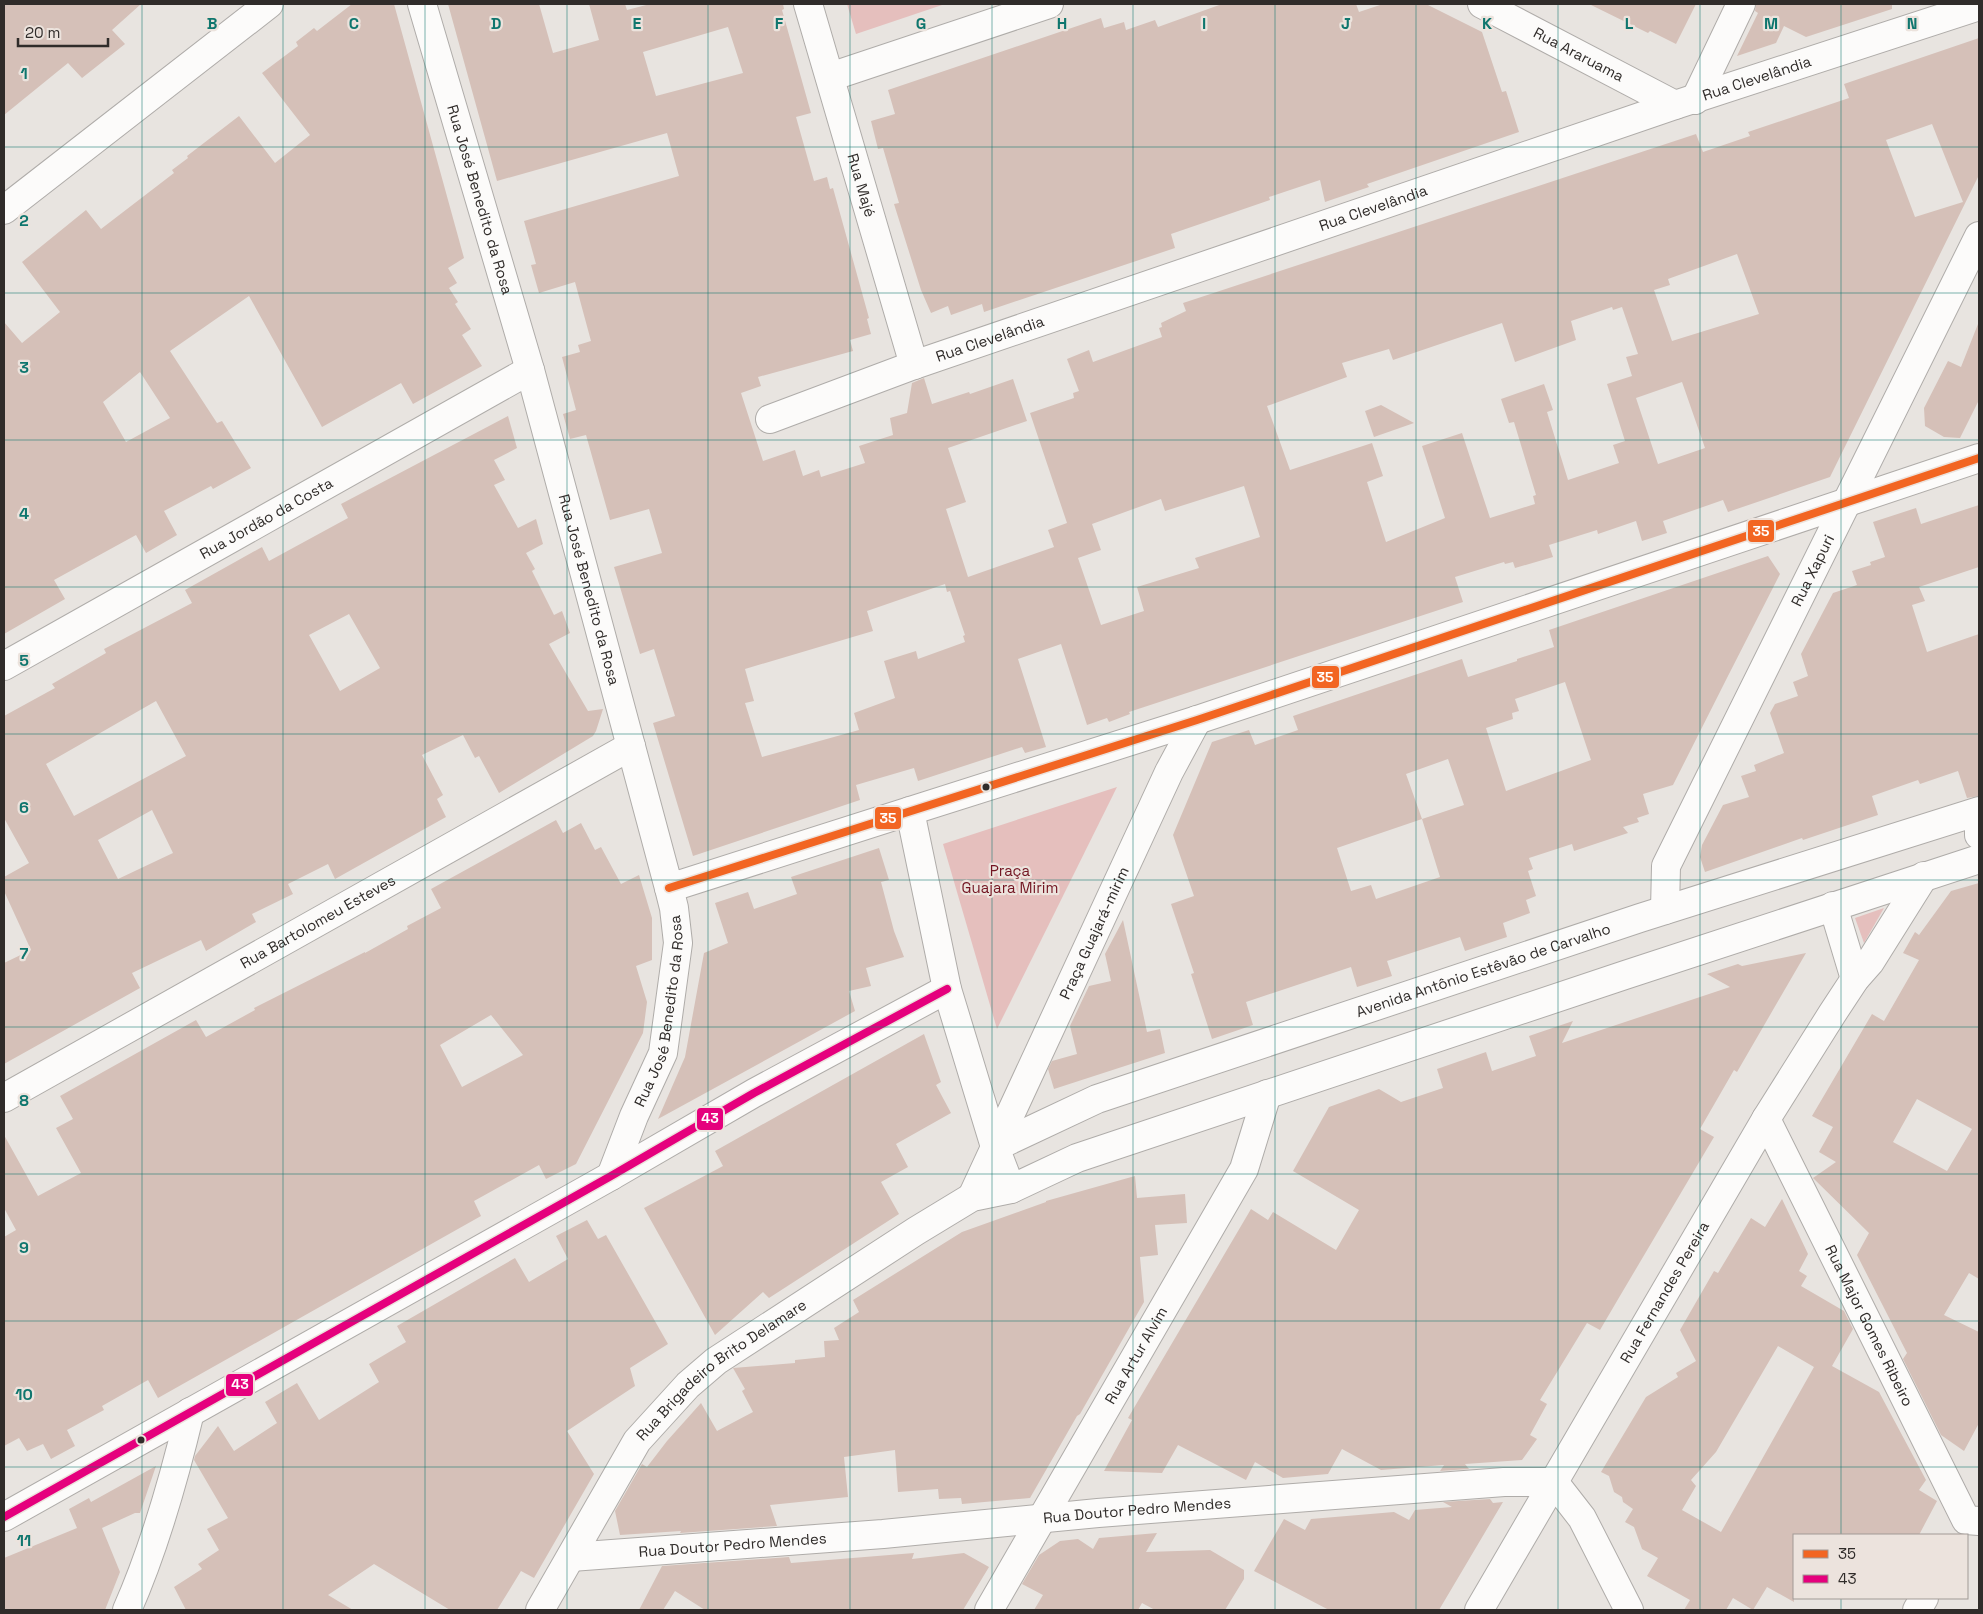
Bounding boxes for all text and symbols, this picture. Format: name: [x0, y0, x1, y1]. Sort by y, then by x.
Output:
text: B: [207, 13, 217, 34]
text: C: [349, 13, 359, 34]
text: D: [491, 13, 501, 34]
text: E: [633, 13, 642, 34]
text: F: [775, 13, 784, 34]
text: G: [916, 13, 926, 34]
text: H: [1057, 13, 1067, 34]
text: I: [1202, 13, 1206, 34]
text: J: [1341, 13, 1351, 34]
text: K: [1482, 13, 1492, 34]
text: L: [1625, 13, 1634, 34]
text: M: [1764, 13, 1778, 34]
text: N: [1907, 13, 1917, 34]
scale bar: [18, 15, 108, 47]
text: 20 m: [25, 23, 60, 42]
street label: Rua Araruama: [1530, 23, 1628, 86]
street label: Rua Clevelândia: [1700, 51, 1814, 104]
text: 1: [20, 63, 28, 84]
street label: Rua José Benedito da Rosa: [443, 102, 517, 297]
street label: Rua Majé: [843, 151, 880, 219]
street label: Rua Clevelândia: [1316, 180, 1430, 235]
text: 2: [19, 210, 29, 231]
street label: Rua Clevelândia: [933, 311, 1047, 366]
text: 3: [19, 357, 29, 378]
street label: Rua Jordão da Costa: [196, 473, 336, 563]
street label: Rua José Benedito da Rosa: [555, 492, 624, 687]
text: 4: [19, 503, 29, 524]
line badge: 35: [1747, 519, 1775, 543]
text: 35: [1753, 522, 1769, 540]
street label: Rua Xapuri: [1787, 531, 1838, 609]
text: 5: [19, 650, 29, 671]
line badge: 35: [1311, 665, 1340, 689]
text: 35: [1317, 668, 1333, 686]
unlabelled marker: [981, 782, 991, 792]
text: 6: [19, 797, 29, 818]
line badge: 35: [874, 806, 902, 830]
text: 35: [880, 809, 896, 827]
park label: Praça Guajara Mirim: [962, 861, 1058, 897]
street label: Praça Guajará-mirim: [1055, 863, 1133, 1002]
street label: Rua Bartolomeu Esteves: [237, 870, 399, 972]
street label: Rua José Benedito da Rosa: [630, 914, 687, 1110]
street label: Avenida Antônio Estêvão de Carvalho: [1354, 919, 1613, 1021]
text: 7: [20, 943, 29, 964]
text: 8: [19, 1090, 29, 1111]
line badge: 43: [696, 1107, 724, 1131]
text: 43: [701, 1109, 719, 1127]
street label: Rua Fernandes Pereira: [1616, 1218, 1713, 1366]
text: 9: [19, 1237, 29, 1258]
street label: Rua Major Gomes Ribeiro: [1821, 1242, 1918, 1409]
street label: Rua Brigadeiro Brito Delamare: [632, 1295, 810, 1444]
street label: Rua Artur Alvim: [1100, 1303, 1171, 1407]
line badge: 43: [225, 1373, 254, 1397]
text: 43: [231, 1375, 249, 1393]
text: 10: [15, 1384, 33, 1405]
unlabelled marker: [136, 1435, 146, 1445]
street label: Rua Doutor Pedro Mendes: [1042, 1493, 1232, 1527]
street label: Rua Doutor Pedro Mendes: [638, 1528, 827, 1561]
text: 11: [17, 1530, 31, 1551]
legend: [1793, 1534, 1968, 1599]
text: 35: [1838, 1544, 1856, 1563]
text: 43: [1838, 1569, 1856, 1588]

